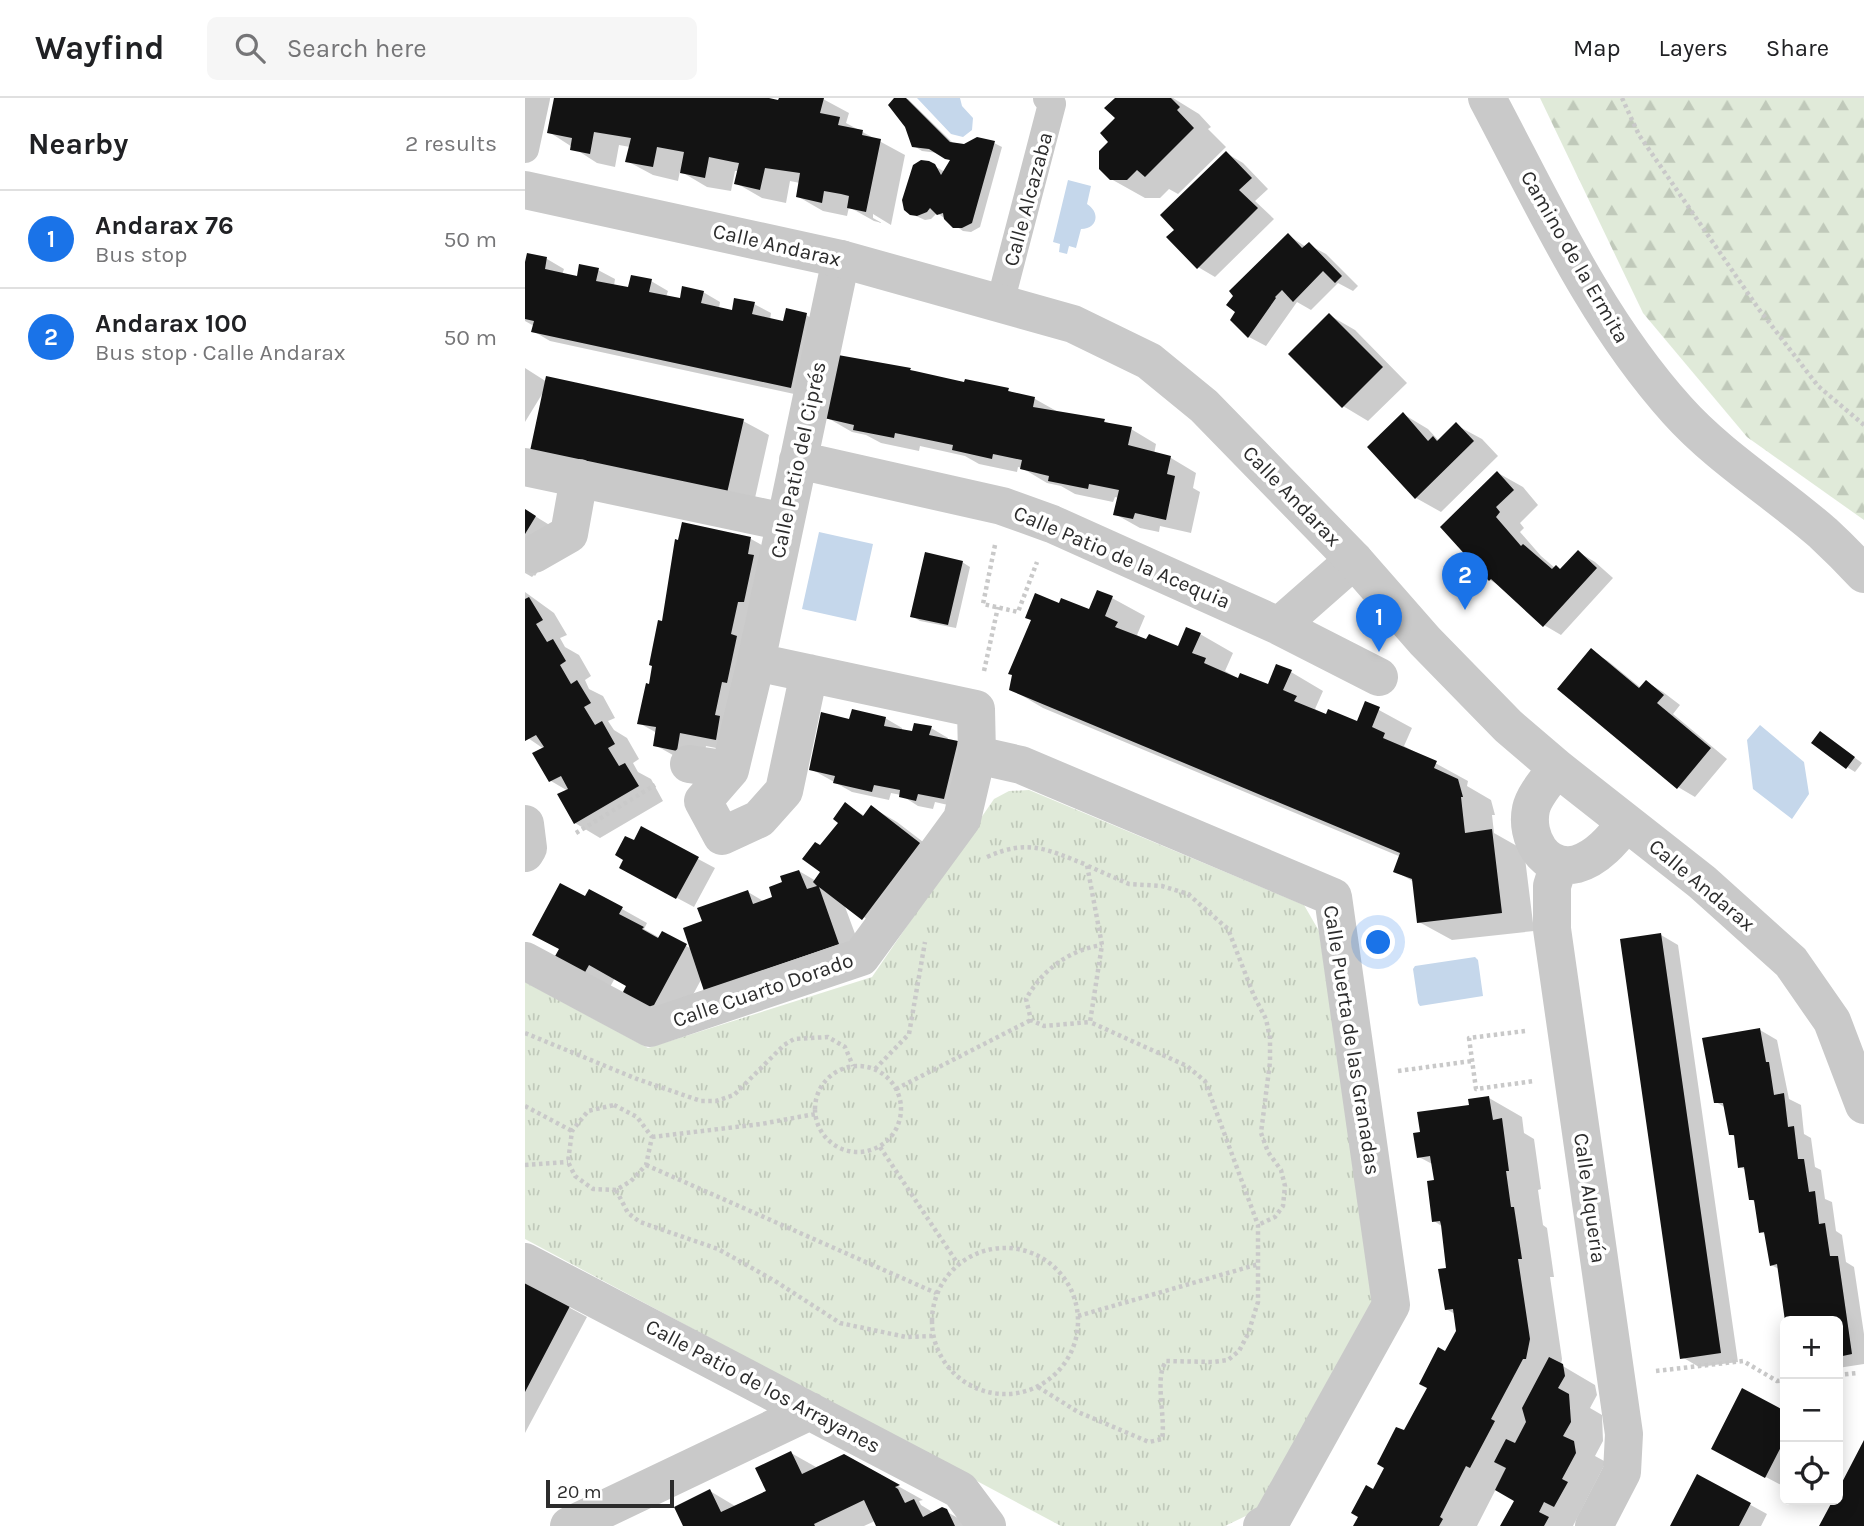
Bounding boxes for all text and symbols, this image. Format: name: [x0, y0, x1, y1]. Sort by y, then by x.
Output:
search box: [207, 17, 697, 80]
text: Wayfind: [35, 29, 165, 67]
icon: search: [231, 29, 269, 67]
text: Search here: [287, 33, 426, 64]
text: Map: [1573, 34, 1621, 62]
text: Layers: [1659, 34, 1728, 62]
text: Share: [1766, 34, 1829, 62]
text: Nearby: [28, 126, 128, 162]
street label: Calle Alcazaba: [999, 129, 1057, 269]
text: 2 results: [405, 130, 497, 157]
street label: Camino de la Ermita: [1516, 167, 1634, 347]
text: Andarax 76: [95, 210, 234, 241]
street label: Calle Andarax: [711, 219, 844, 271]
text: 1: [47, 226, 55, 253]
text: 50 m: [443, 226, 497, 253]
text: Bus stop: [95, 241, 188, 268]
text: Andarax 100: [95, 308, 247, 339]
text: 2: [44, 324, 58, 351]
text: 50 m: [443, 324, 497, 351]
text: Bus stop · Calle Andarax: [95, 339, 346, 366]
street label: Calle Patio del Ciprés: [765, 359, 831, 561]
street label: Calle Andarax: [1238, 441, 1346, 551]
street label: Calle Patio de la Acequia: [1010, 500, 1234, 614]
pin: 2: [1442, 552, 1488, 610]
pin: 1: [1356, 594, 1402, 652]
street label: Calle Andarax: [1644, 834, 1760, 936]
street label: Calle Puerta de las Granadas: [1319, 903, 1385, 1177]
your location: [1361, 925, 1395, 959]
street label: Calle Cuarto Dorado: [670, 948, 856, 1032]
street label: Calle Alquería: [1569, 1131, 1611, 1265]
street label: Calle Patio de los Arrayanes: [642, 1314, 884, 1458]
map controls: [1780, 1316, 1843, 1505]
button: +: [1780, 1316, 1843, 1379]
button: −: [1780, 1379, 1843, 1442]
button: locate: [1780, 1442, 1843, 1505]
scale bar: [546, 1477, 674, 1509]
text: 20 m: [557, 1481, 602, 1503]

